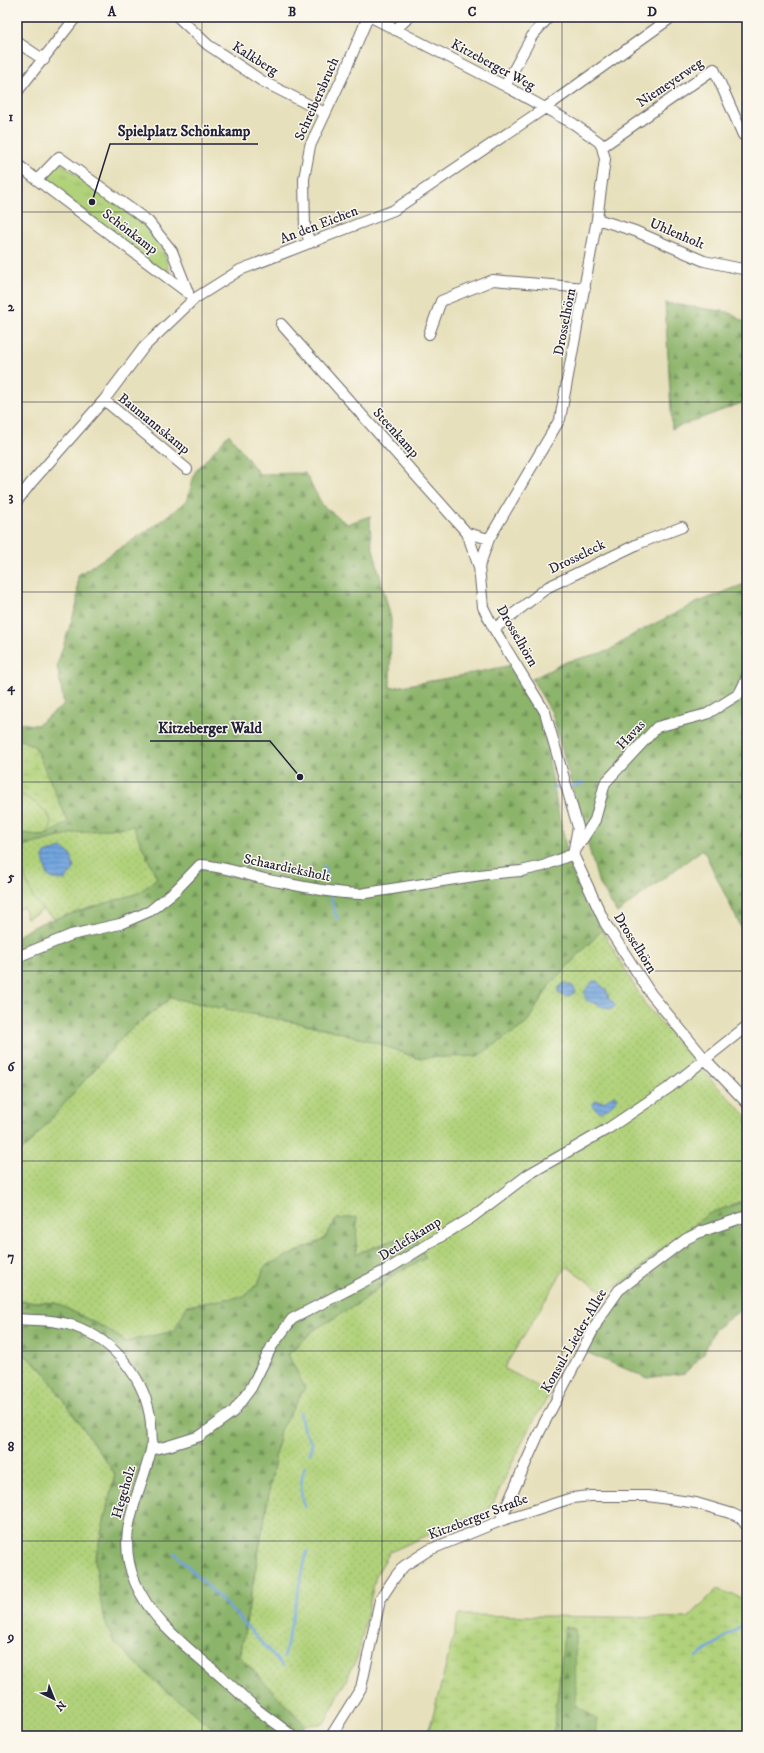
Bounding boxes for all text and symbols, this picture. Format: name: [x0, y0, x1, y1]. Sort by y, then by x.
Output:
text: A: [107, 4, 117, 20]
text: B: [288, 4, 296, 20]
text: C: [468, 4, 477, 20]
text: D: [647, 4, 657, 20]
street label: Kitzeberger Weg: [448, 35, 538, 95]
street label: Kalkberg: [228, 38, 282, 80]
street label: Schreibersbruch: [291, 54, 344, 144]
street label: Niemeyerweg: [633, 54, 707, 112]
text: 1: [9, 109, 14, 125]
callout: Spielplatz Schönkamp: [110, 117, 258, 144]
text: Spielplatz Schönkamp: [118, 122, 251, 141]
street label: An den Eichen: [277, 202, 361, 248]
street label: Schönkamp: [99, 205, 161, 259]
street label: Uhlenholt: [647, 214, 708, 254]
street label: Drosselhörn: [550, 286, 580, 357]
text: 2: [8, 299, 15, 315]
street label: Baumannskamp: [114, 389, 194, 459]
street label: Steenkamp: [369, 404, 423, 462]
text: 3: [9, 489, 14, 505]
street label: Drosseleck: [546, 536, 608, 578]
street label: Drosselhörn: [492, 602, 542, 671]
text: 4: [6, 679, 15, 696]
callout: Kitzeberger Wald: [150, 714, 270, 741]
street label: Havas: [613, 716, 650, 754]
text: Kitzeberger Wald: [158, 719, 263, 738]
street label: Schaardieksholt: [242, 850, 333, 886]
text: 5: [7, 869, 15, 885]
street label: Drosselhörn: [609, 909, 661, 977]
text: 6: [8, 1059, 16, 1075]
street label: Detlefskamp: [375, 1213, 445, 1265]
text: 7: [8, 1249, 15, 1265]
street label: Konsul-Lieder-Allee: [537, 1286, 611, 1396]
text: 8: [8, 1439, 15, 1455]
street label: Hegeholz: [108, 1463, 140, 1521]
street label: Kitzeberger Straße: [426, 1490, 531, 1544]
text: 9: [7, 1629, 14, 1645]
north arrow: [34, 1679, 74, 1719]
text: N: [52, 1697, 68, 1714]

